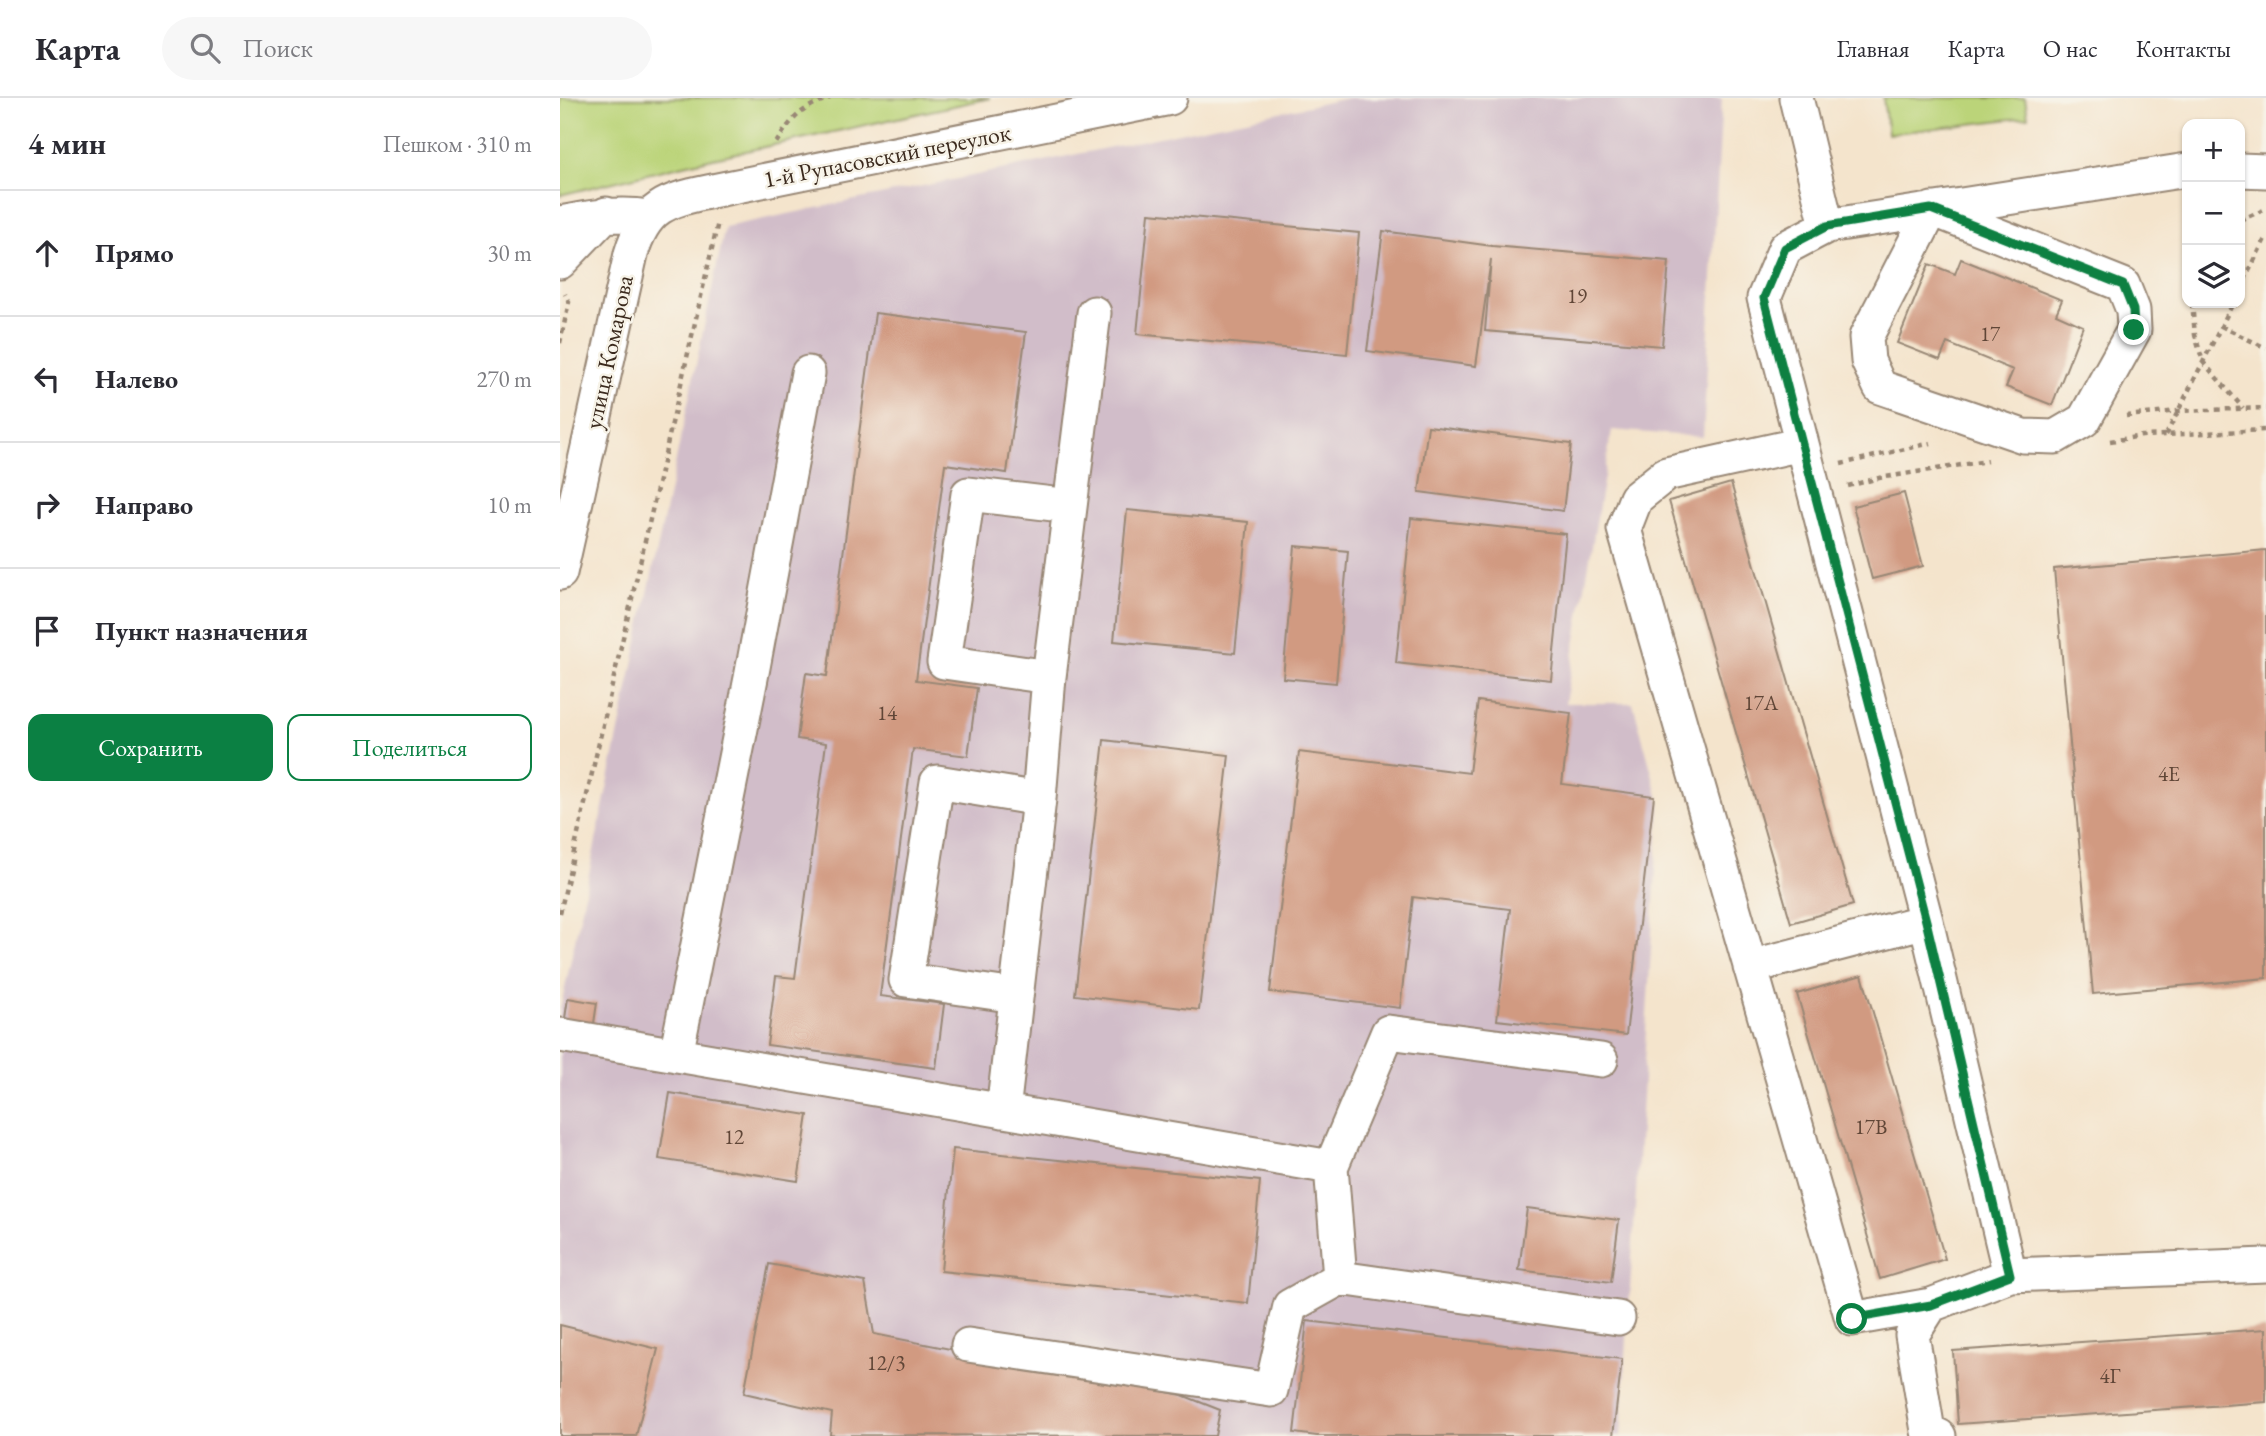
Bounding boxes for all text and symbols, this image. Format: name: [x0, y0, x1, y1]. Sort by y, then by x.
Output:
search box: [162, 17, 652, 80]
text: Карта: [35, 27, 120, 70]
icon: search: [186, 29, 224, 67]
text: Поиск: [242, 31, 313, 65]
text: Главная: [1836, 33, 1910, 64]
text: Карта: [1948, 33, 2005, 64]
text: О нас: [2043, 33, 2098, 64]
text: Контакты: [2136, 33, 2231, 64]
street label: 1-й Рупасовский переулок: [761, 116, 1014, 195]
map controls: [2182, 119, 2245, 308]
button: +: [2182, 119, 2245, 182]
text: 4 мин: [28, 124, 106, 163]
text: Пешком · 310 m: [383, 129, 532, 159]
button: −: [2182, 182, 2245, 245]
icon: ahead: [28, 234, 66, 272]
text: Прямо: [95, 236, 174, 270]
text: 30 m: [487, 238, 532, 268]
button: layers: [2182, 245, 2245, 308]
street label: улица Комарова: [577, 272, 640, 432]
house number: 19: [1567, 282, 1587, 309]
route end: [2118, 314, 2149, 345]
house number: 17: [1980, 320, 2001, 347]
icon: left: [28, 360, 66, 398]
text: Налево: [95, 362, 178, 396]
text: 270 m: [476, 364, 532, 394]
icon: right: [28, 486, 66, 524]
text: Направо: [95, 488, 193, 522]
text: 10 m: [487, 490, 532, 520]
icon: arrive: [28, 612, 66, 650]
text: Пункт назначения: [95, 614, 308, 648]
house number: 17А: [1744, 689, 1779, 716]
house number: 14: [877, 699, 898, 726]
button: Сохранить: [28, 714, 273, 781]
button: Поделиться: [287, 714, 532, 781]
house number: 4Е: [2158, 760, 2180, 787]
house number: 17В: [1855, 1113, 1887, 1140]
house number: 12: [724, 1123, 744, 1150]
route start: [1836, 1303, 1867, 1334]
house number: 12/3: [867, 1349, 905, 1376]
house number: 4Г: [2100, 1362, 2121, 1389]

